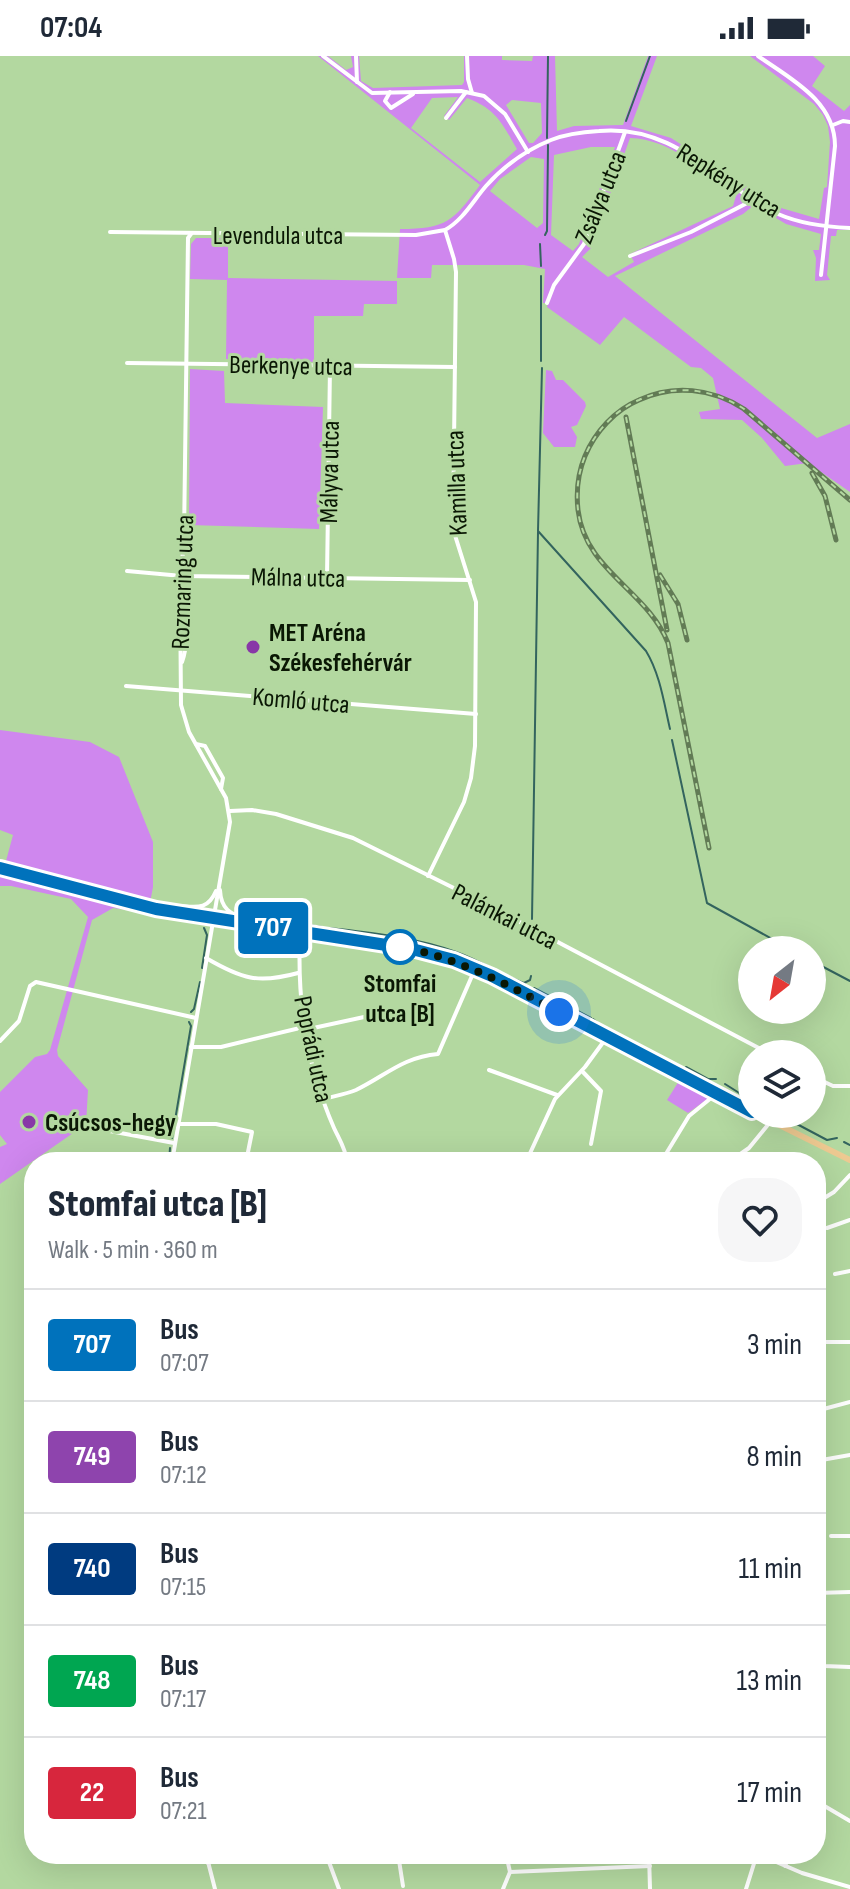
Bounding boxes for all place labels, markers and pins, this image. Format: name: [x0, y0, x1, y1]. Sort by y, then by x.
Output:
place label: MET Aréna Székesfehérvár: [269, 618, 412, 679]
marker: MET Aréna Székesfehérvár: [244, 638, 262, 656]
marker: Stomfai utca [B]: [383, 930, 417, 964]
place label: Stomfai utca [B]: [364, 969, 436, 1030]
place label: Csúcsos-hegy: [45, 1108, 176, 1139]
marker: Csúcsos-hegy: [20, 1113, 38, 1131]

